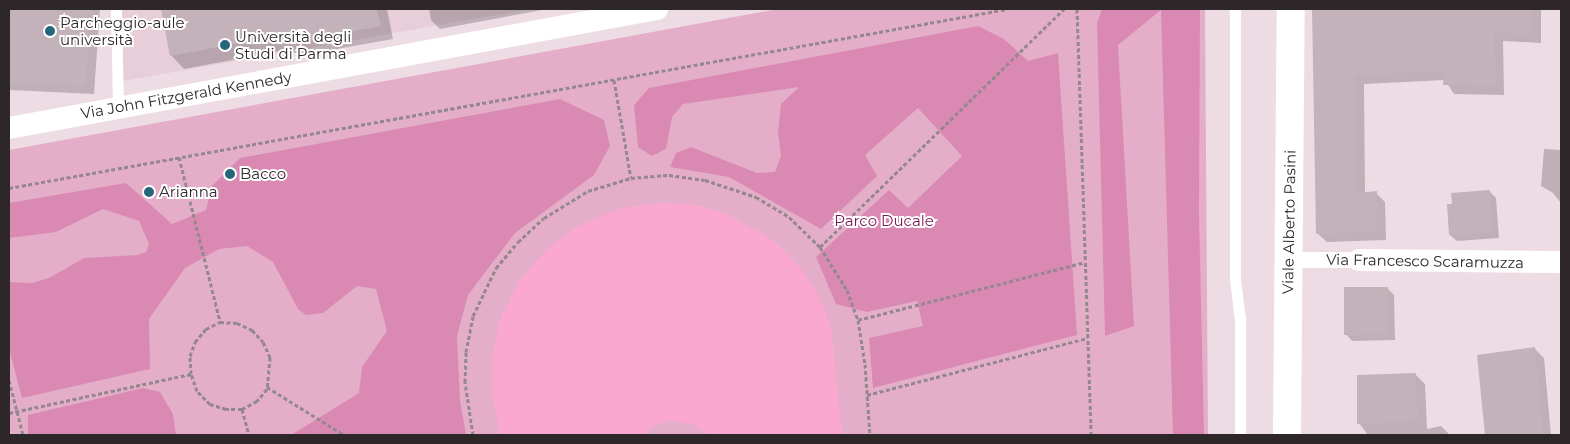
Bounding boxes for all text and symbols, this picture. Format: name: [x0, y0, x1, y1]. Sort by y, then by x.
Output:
place label: Parcheggio-aule università: [60, 13, 185, 48]
marker: Parcheggio-aule università: [44, 25, 56, 37]
place label: Università degli Studi di Parma: [235, 27, 351, 62]
marker: Università degli Studi di Parma: [219, 39, 231, 51]
street label: Via John Fitzgerald Kennedy: [79, 68, 293, 122]
street label: Viale Alberto Pasini: [1279, 150, 1299, 294]
place label: Bacco: [240, 165, 286, 183]
marker: Bacco: [224, 168, 236, 180]
place label: Arianna: [159, 183, 218, 201]
marker: Arianna: [143, 186, 155, 198]
park label: Parco Ducale: [834, 212, 934, 230]
street label: Via Francesco Scaramuzza: [1326, 250, 1524, 272]

